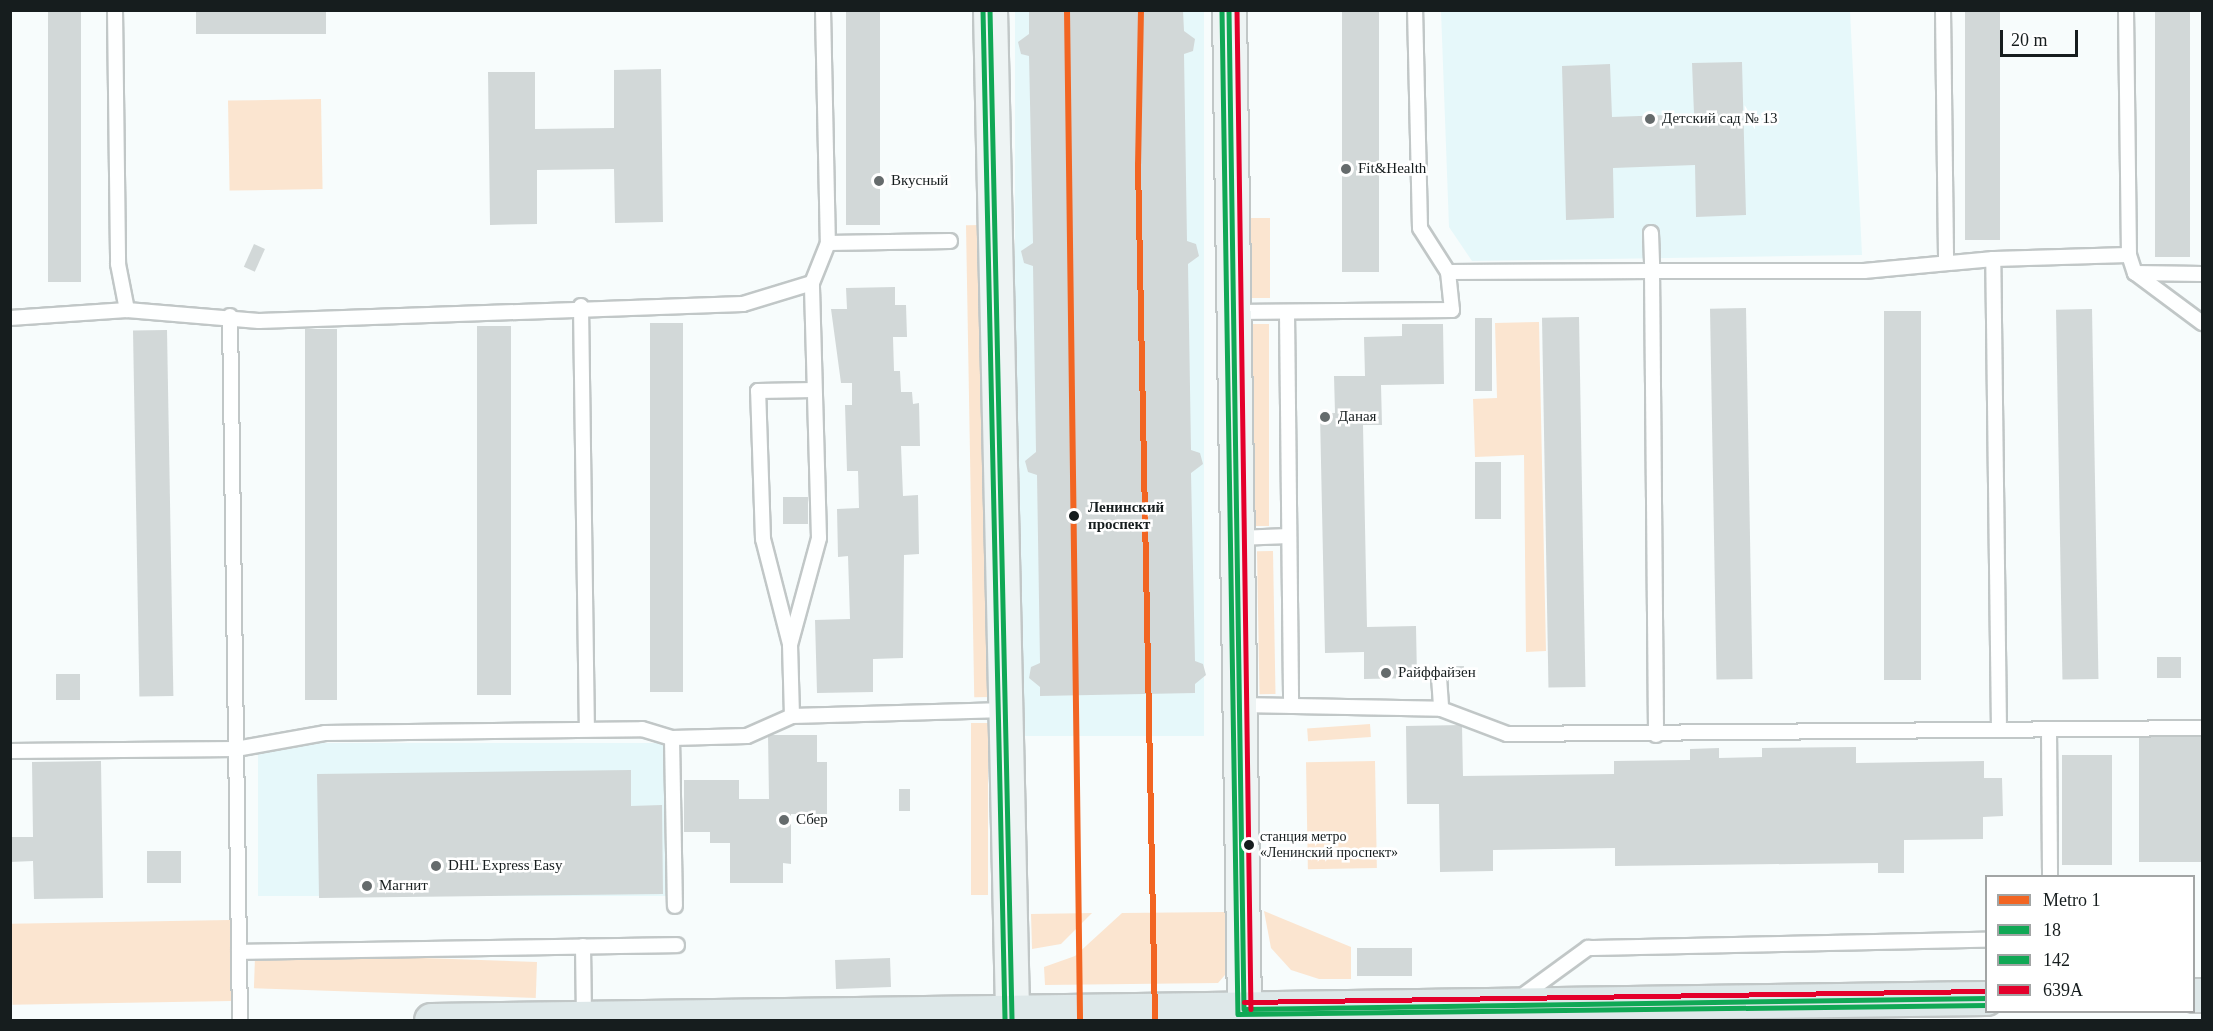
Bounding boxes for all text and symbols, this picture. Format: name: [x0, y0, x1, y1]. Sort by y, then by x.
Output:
scale bar: [2003, 18, 2081, 56]
text: 20 m: [2011, 30, 2048, 50]
place label: Детский сад № 13: [1662, 110, 1778, 128]
marker: Детский сад № 13: [1643, 112, 1657, 126]
place label: Fit&Health: [1358, 160, 1426, 178]
marker: Fit&Health: [1339, 162, 1353, 176]
place label: Вкусный: [891, 172, 948, 190]
marker: Вкусный: [872, 174, 886, 188]
marker: Даная: [1316, 408, 1334, 426]
place label: Даная: [1338, 408, 1376, 426]
place label: Ленинский проспект: [1088, 498, 1164, 533]
marker: Ленинский проспект: [1065, 507, 1083, 525]
place label: Райффайзен: [1398, 664, 1476, 682]
marker: Райффайзен: [1379, 666, 1393, 680]
place label: Сбер: [796, 811, 828, 829]
marker: Сбер: [777, 813, 791, 827]
place label: станция метро «Ленинский проспект»: [1260, 829, 1398, 862]
marker: станция метро «Ленинский проспект»: [1243, 839, 1255, 851]
place label: DHL Express Easy: [448, 857, 563, 875]
marker: DHL Express Easy: [429, 859, 443, 873]
legend: [1985, 875, 2195, 1013]
place label: Магнит: [379, 877, 428, 895]
marker: Магнит: [360, 879, 374, 893]
text: Metro 1: [2043, 890, 2101, 910]
text: 18: [2043, 920, 2061, 940]
text: 142: [2043, 950, 2070, 970]
text: 639А: [2043, 980, 2083, 1000]

